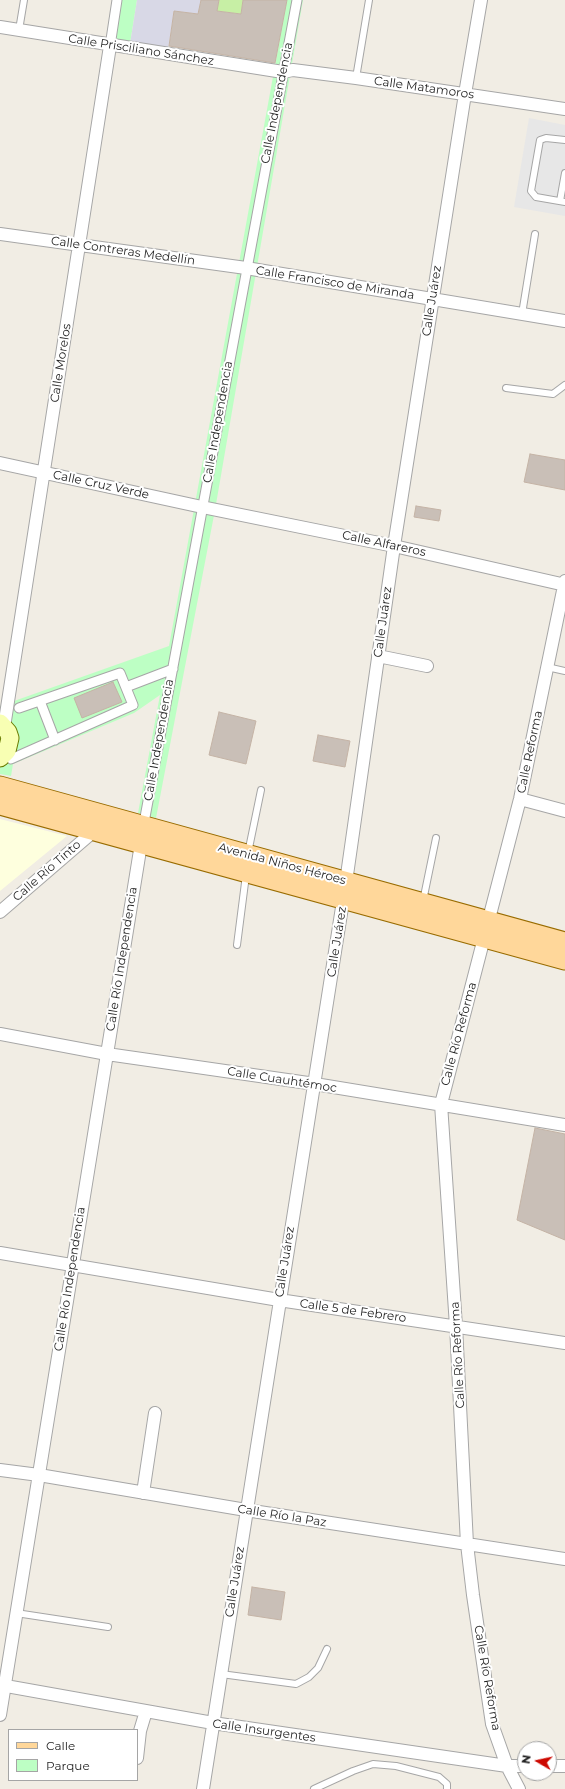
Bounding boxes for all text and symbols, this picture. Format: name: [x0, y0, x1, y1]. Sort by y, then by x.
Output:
street label: Calle Prisciliano Sánchez: [67, 31, 215, 69]
street label: Calle Independencia: [258, 41, 296, 165]
street label: Calle Matamoros: [373, 74, 475, 102]
street label: Calle Contreras Medellín: [50, 234, 196, 268]
street label: Calle Francisco de Miranda: [255, 263, 415, 303]
street label: Calle Juárez: [419, 265, 445, 337]
street label: Calle Morelos: [48, 322, 74, 404]
street label: Calle Independencia: [200, 360, 236, 484]
street label: Calle Cruz Verde: [52, 468, 150, 502]
street label: Calle Alfareros: [341, 528, 427, 560]
street label: Calle Juárez: [371, 586, 395, 658]
street label: Calle Independencia: [141, 678, 177, 802]
street label: Calle Reforma: [514, 709, 546, 795]
street label: Calle Río Tinto: [10, 838, 84, 904]
street label: Avenida Niños Héroes: [217, 840, 347, 888]
street label: Calle Río Independencia: [103, 886, 141, 1032]
street label: Calle Juárez: [324, 906, 350, 978]
street label: Calle Río Reforma: [438, 981, 480, 1087]
street label: Calle Cuauhtémoc: [226, 1064, 338, 1096]
street label: Calle Río Independencia: [51, 1206, 89, 1352]
street label: Calle Juárez: [272, 1226, 298, 1298]
street label: Calle 5 de Febrero: [299, 1296, 407, 1326]
street label: Calle Río Reforma: [448, 1301, 468, 1409]
street label: Calle Río la Paz: [236, 1502, 328, 1530]
street label: Calle Juárez: [222, 1546, 248, 1618]
street label: Calle Río Reforma: [471, 1624, 503, 1732]
street label: Calle Insurgentes: [212, 1717, 316, 1745]
legend: [8, 1729, 138, 1781]
text: Calle: [46, 1738, 75, 1753]
north arrow: [517, 1741, 557, 1781]
text: N: [519, 1754, 534, 1765]
text: Parque: [46, 1758, 90, 1773]

